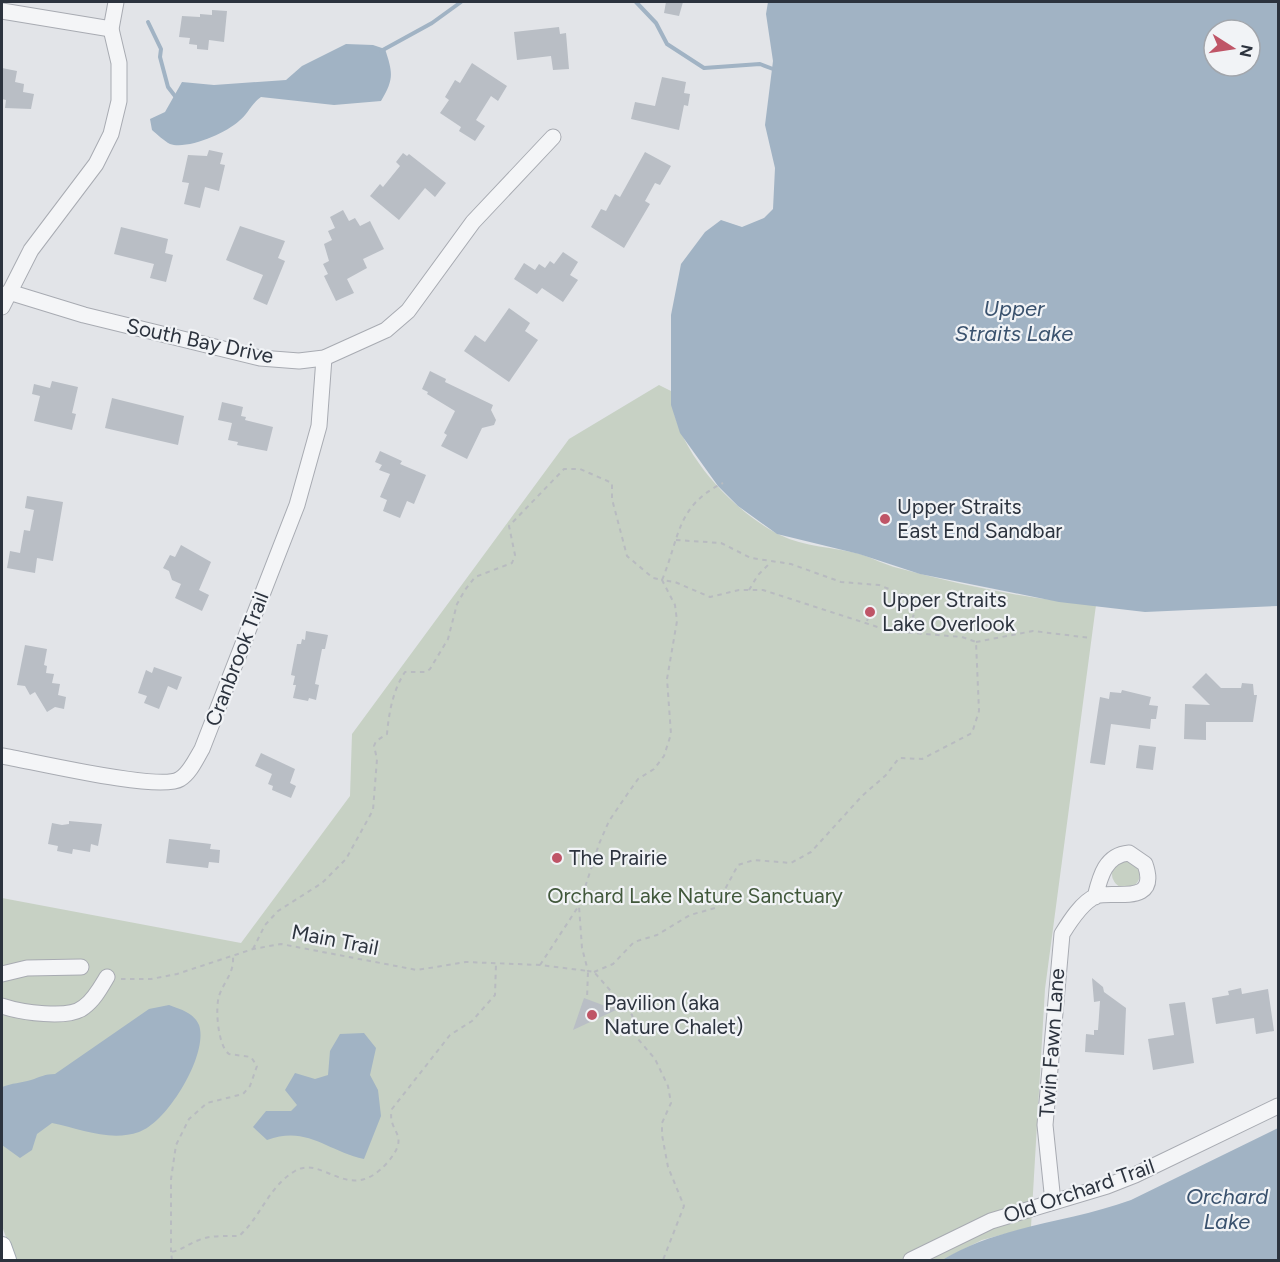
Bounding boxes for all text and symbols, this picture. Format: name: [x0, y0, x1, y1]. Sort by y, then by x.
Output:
north arrow: [1202, 18, 1262, 78]
text: N: [1236, 43, 1257, 59]
water label: Upper Straits Lake: [955, 295, 1073, 347]
street label: South Bay Drive: [124, 313, 276, 368]
place label: Upper Straits East End Sandbar: [897, 494, 1062, 543]
marker: Upper Straits East End Sandbar: [878, 512, 892, 526]
place label: Upper Straits Lake Overlook: [882, 587, 1016, 636]
street label: Cranbrook Trail: [199, 588, 274, 729]
marker: Upper Straits Lake Overlook: [863, 605, 877, 619]
place label: The Prairie: [569, 845, 667, 870]
marker: The Prairie: [550, 851, 564, 865]
park label: Orchard Lake Nature Sanctuary: [547, 883, 843, 908]
street label: Main Trail: [289, 919, 381, 960]
street label: Twin Fawn Lane: [1034, 967, 1069, 1118]
place label: Pavilion (aka Nature Chalet): [604, 990, 743, 1039]
marker: Pavilion (aka Nature Chalet): [585, 1008, 599, 1022]
street label: Old Orchard Trail: [1000, 1153, 1158, 1228]
water label: Orchard Lake: [1186, 1183, 1269, 1235]

